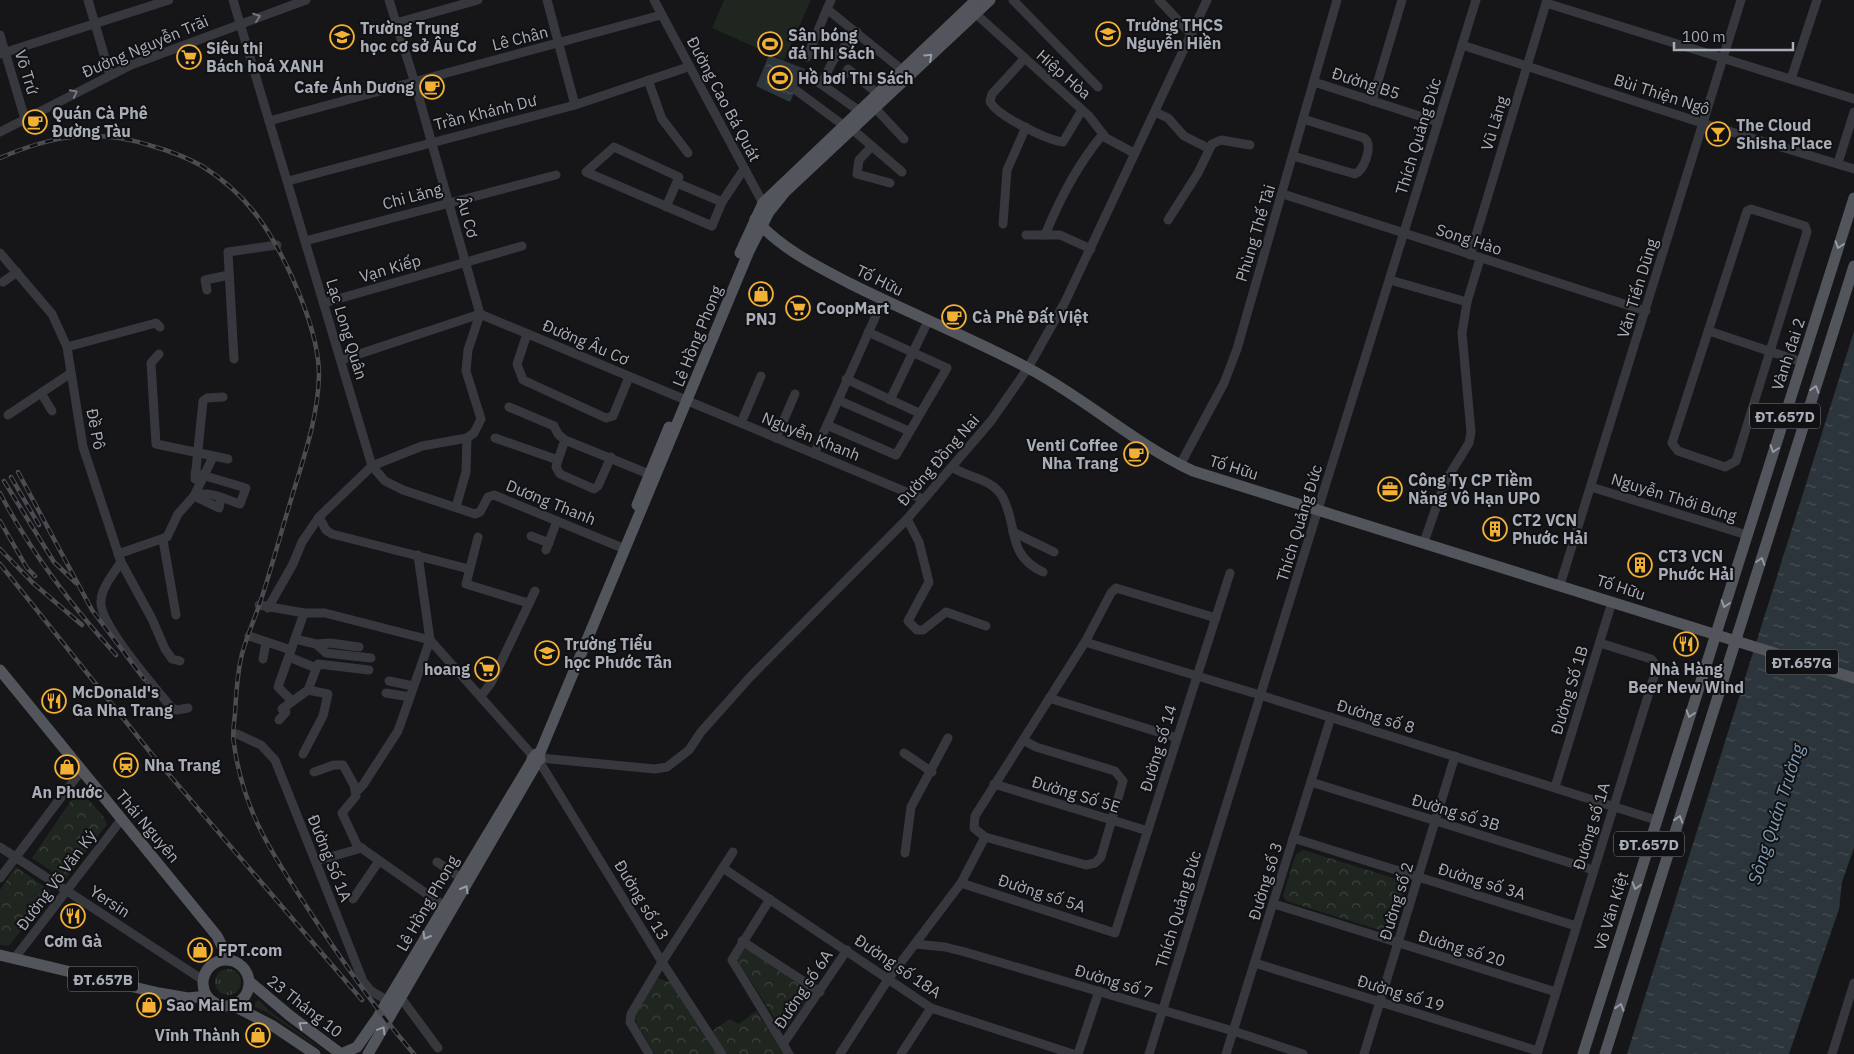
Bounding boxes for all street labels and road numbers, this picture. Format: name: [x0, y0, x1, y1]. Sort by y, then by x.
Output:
street label: Đường Nguyễn Trãi: [79, 10, 211, 82]
street label: Lê Chân: [490, 21, 550, 55]
street label: Đường Cao Bá Quát: [683, 33, 765, 165]
street label: Hiệp Hòa: [1033, 45, 1096, 103]
street label: Võ Trứ: [11, 47, 43, 97]
street label: Đường B5: [1330, 63, 1402, 103]
street label: Bùi Thiện Ngô: [1611, 69, 1713, 119]
street label: Thích Quảng Đức: [1391, 75, 1445, 197]
street label: Trần Khánh Dư: [432, 89, 539, 134]
street label: Vũ Lăng: [1476, 93, 1512, 153]
street label: Chi Lăng: [380, 178, 445, 214]
street label: Phùng Thế Tài: [1231, 182, 1279, 284]
street label: Âu Cơ: [453, 194, 483, 240]
street label: Song Hào: [1433, 219, 1505, 259]
street label: Văn Tiến Dũng: [1612, 235, 1662, 340]
street label: Vạn Kiếp: [357, 250, 423, 286]
street label: Tố Hữu: [853, 260, 907, 300]
street label: Lạc Long Quân: [322, 276, 372, 382]
street label: Lê Hồng Phong: [668, 282, 727, 389]
street label: Đường Âu Cơ: [540, 315, 632, 369]
street label: Vành đai 2: [1767, 315, 1809, 393]
road number: ĐT.657D: [1750, 404, 1820, 428]
street label: Đề Pô: [82, 407, 110, 451]
street label: Nguyễn Khanh: [759, 407, 863, 465]
street label: Đường Đồng Nai: [893, 410, 983, 510]
street label: Tố Hữu: [1207, 450, 1261, 484]
street label: Thích Quảng Đức: [1272, 462, 1326, 584]
street label: Nguyễn Thới Bưng: [1609, 468, 1740, 526]
street label: Dương Thanh: [503, 475, 599, 529]
street label: Tố Hữu: [1594, 570, 1648, 604]
street label: Đường Số 1B: [1546, 643, 1592, 737]
road number: ĐT.657G: [1766, 650, 1838, 674]
street label: Đường số 8: [1335, 695, 1417, 737]
street label: Đường số 14: [1135, 702, 1181, 794]
street label: Đường Số 5E: [1030, 771, 1122, 817]
street label: Đường số 1A: [1568, 780, 1614, 872]
street label: Thái Nguyên: [112, 785, 184, 867]
street label: Đường số 3B: [1410, 789, 1502, 835]
street label: Đường Số 1A: [303, 812, 357, 904]
street label: Đường Võ Văn Ký: [12, 826, 100, 934]
road number: ĐT.657D: [1614, 832, 1684, 856]
street label: Đường số 3: [1244, 840, 1286, 922]
street label: Thích Quảng Đức: [1151, 848, 1205, 970]
street label: Lê Hồng Phong: [392, 851, 463, 954]
street label: Đường số 13: [610, 856, 674, 944]
street label: Đường số 3A: [1436, 858, 1528, 904]
street label: Đường số 2: [1375, 860, 1417, 942]
street label: Võ Văn Kiệt: [1590, 869, 1632, 953]
street label: Đường số 5A: [996, 870, 1088, 916]
street label: Yersin: [86, 881, 134, 921]
street label: Đường số 20: [1416, 925, 1508, 971]
street label: Đường số 18A: [851, 930, 945, 1002]
street label: Đường số 6A: [769, 946, 837, 1032]
street label: Đường số 7: [1073, 960, 1155, 1002]
road number: ĐT.657B: [68, 966, 138, 992]
street label: 23 Tháng 10: [263, 970, 347, 1042]
street label: Đường số 19: [1355, 970, 1447, 1016]

